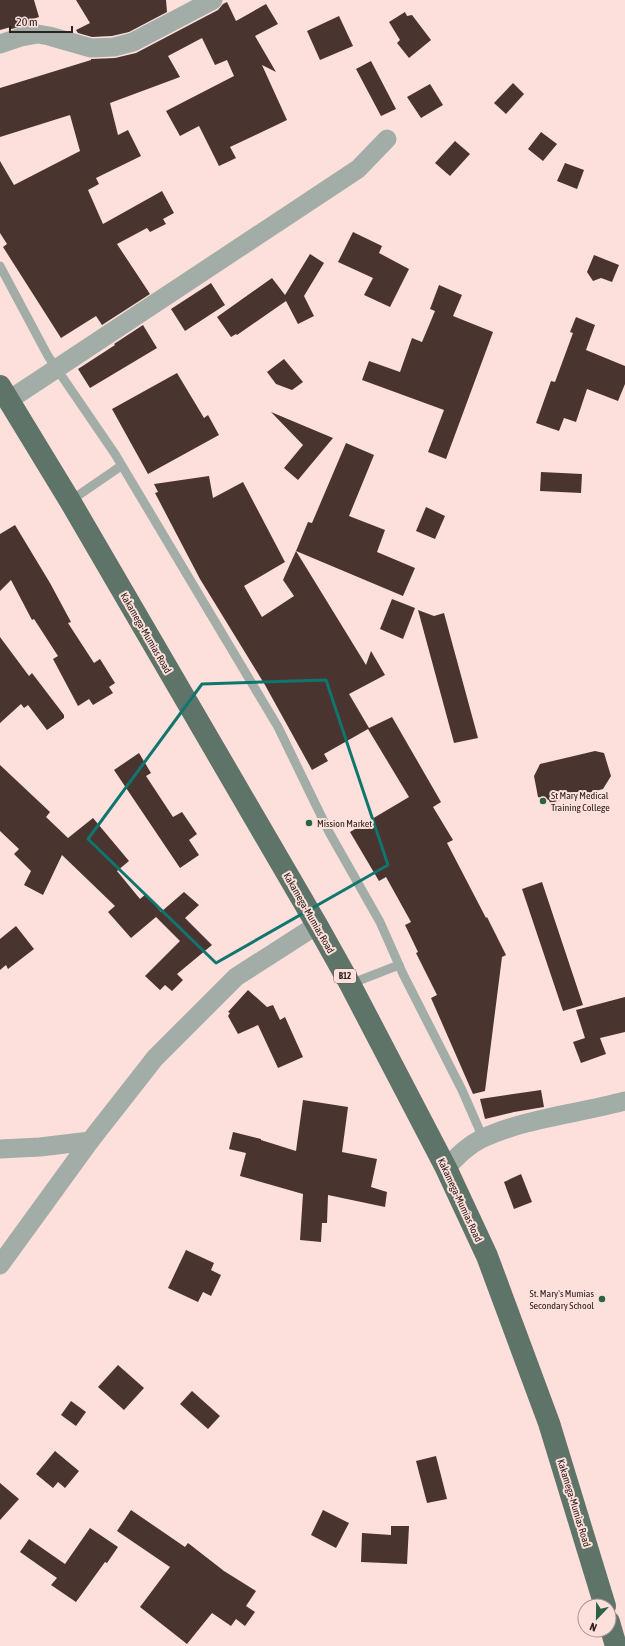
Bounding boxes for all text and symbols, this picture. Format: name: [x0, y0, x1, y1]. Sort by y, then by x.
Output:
scale bar: [10, 8, 72, 34]
text: 20 m: [16, 15, 38, 29]
street label: Kakamega-Mumias Road: [118, 591, 174, 675]
place label: St Mary Medical Training College: [551, 790, 610, 813]
marker: St Mary Medical Training College: [538, 796, 548, 806]
marker: Mission Market: [304, 818, 314, 828]
place label: Mission Market: [317, 818, 372, 829]
street label: Kakamega-Mumias Road: [281, 871, 337, 955]
road number: B12: [334, 969, 356, 983]
street label: Kakamega-Mumias Road: [436, 1156, 484, 1244]
place label: St. Mary's Mumias Secondary School: [529, 1288, 594, 1311]
marker: St. Mary's Mumias Secondary School: [597, 1294, 607, 1304]
street label: Kakamega-Mumias Road: [555, 1458, 593, 1548]
north arrow: [577, 1598, 617, 1638]
text: N: [588, 1620, 599, 1634]

